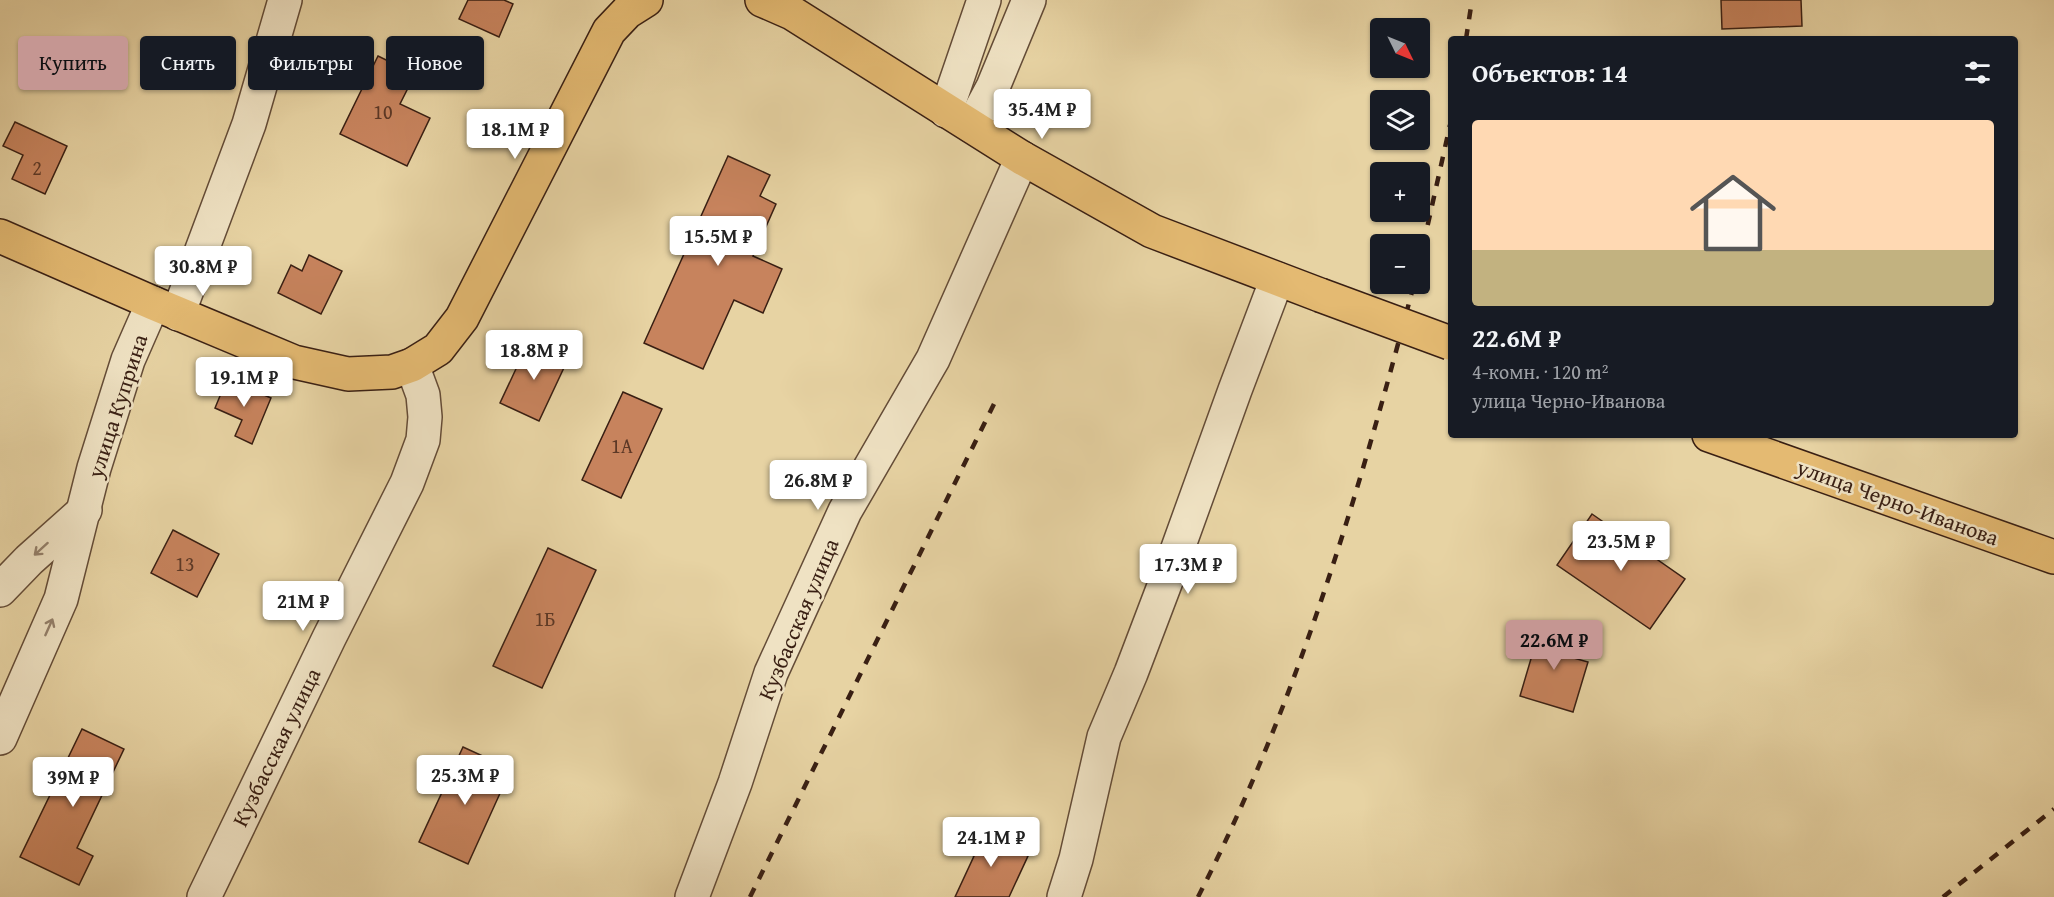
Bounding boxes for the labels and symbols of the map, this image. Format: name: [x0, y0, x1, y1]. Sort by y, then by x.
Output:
north arrow: [1370, 18, 1430, 78]
pin: 35.4M ₽: [987, 89, 1097, 140]
house number: 10: [373, 97, 393, 126]
pin: 18.1M ₽: [460, 109, 570, 160]
house number: 2: [32, 153, 42, 182]
pin: 15.5M ₽: [663, 216, 773, 267]
pin: 30.8M ₽: [148, 246, 258, 297]
street label: улица Куприна: [78, 329, 155, 483]
pin: 18.8M ₽: [479, 330, 589, 381]
pin: 19.1M ₽: [189, 357, 299, 408]
house number: 1А: [611, 431, 633, 460]
street label: улица Черно-Иванова: [1792, 450, 2004, 554]
pin: 26.8M ₽: [763, 460, 873, 511]
pin: 23.5M ₽: [1566, 521, 1676, 572]
street label: Кузбасская улица: [749, 533, 847, 705]
one-way arrow: [34, 542, 49, 556]
pin: 17.3M ₽: [1133, 544, 1243, 595]
house number: 13: [175, 549, 195, 578]
pin: 21M ₽: [261, 581, 345, 632]
house number: 1Б: [535, 604, 555, 633]
one-way arrow: [44, 618, 55, 636]
pin: 22.6M ₽: [1499, 620, 1609, 671]
street label: Кузбасская улица: [224, 662, 329, 832]
pin: 25.3M ₽: [410, 755, 520, 806]
pin: 39M ₽: [31, 757, 115, 808]
pin: 24.1M ₽: [936, 817, 1046, 868]

